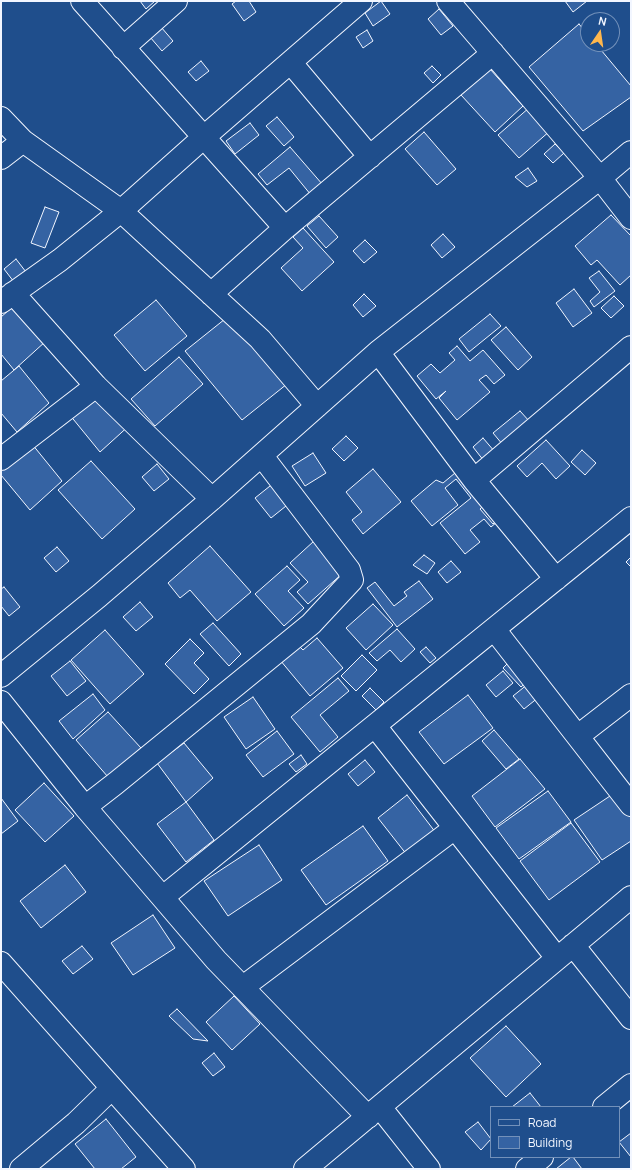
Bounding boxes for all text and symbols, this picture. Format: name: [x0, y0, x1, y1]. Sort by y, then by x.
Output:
north arrow: [580, 12, 620, 52]
text: N: [597, 13, 608, 29]
legend: [490, 1106, 620, 1158]
text: Road: [528, 1114, 556, 1131]
text: Building: [528, 1134, 572, 1151]

